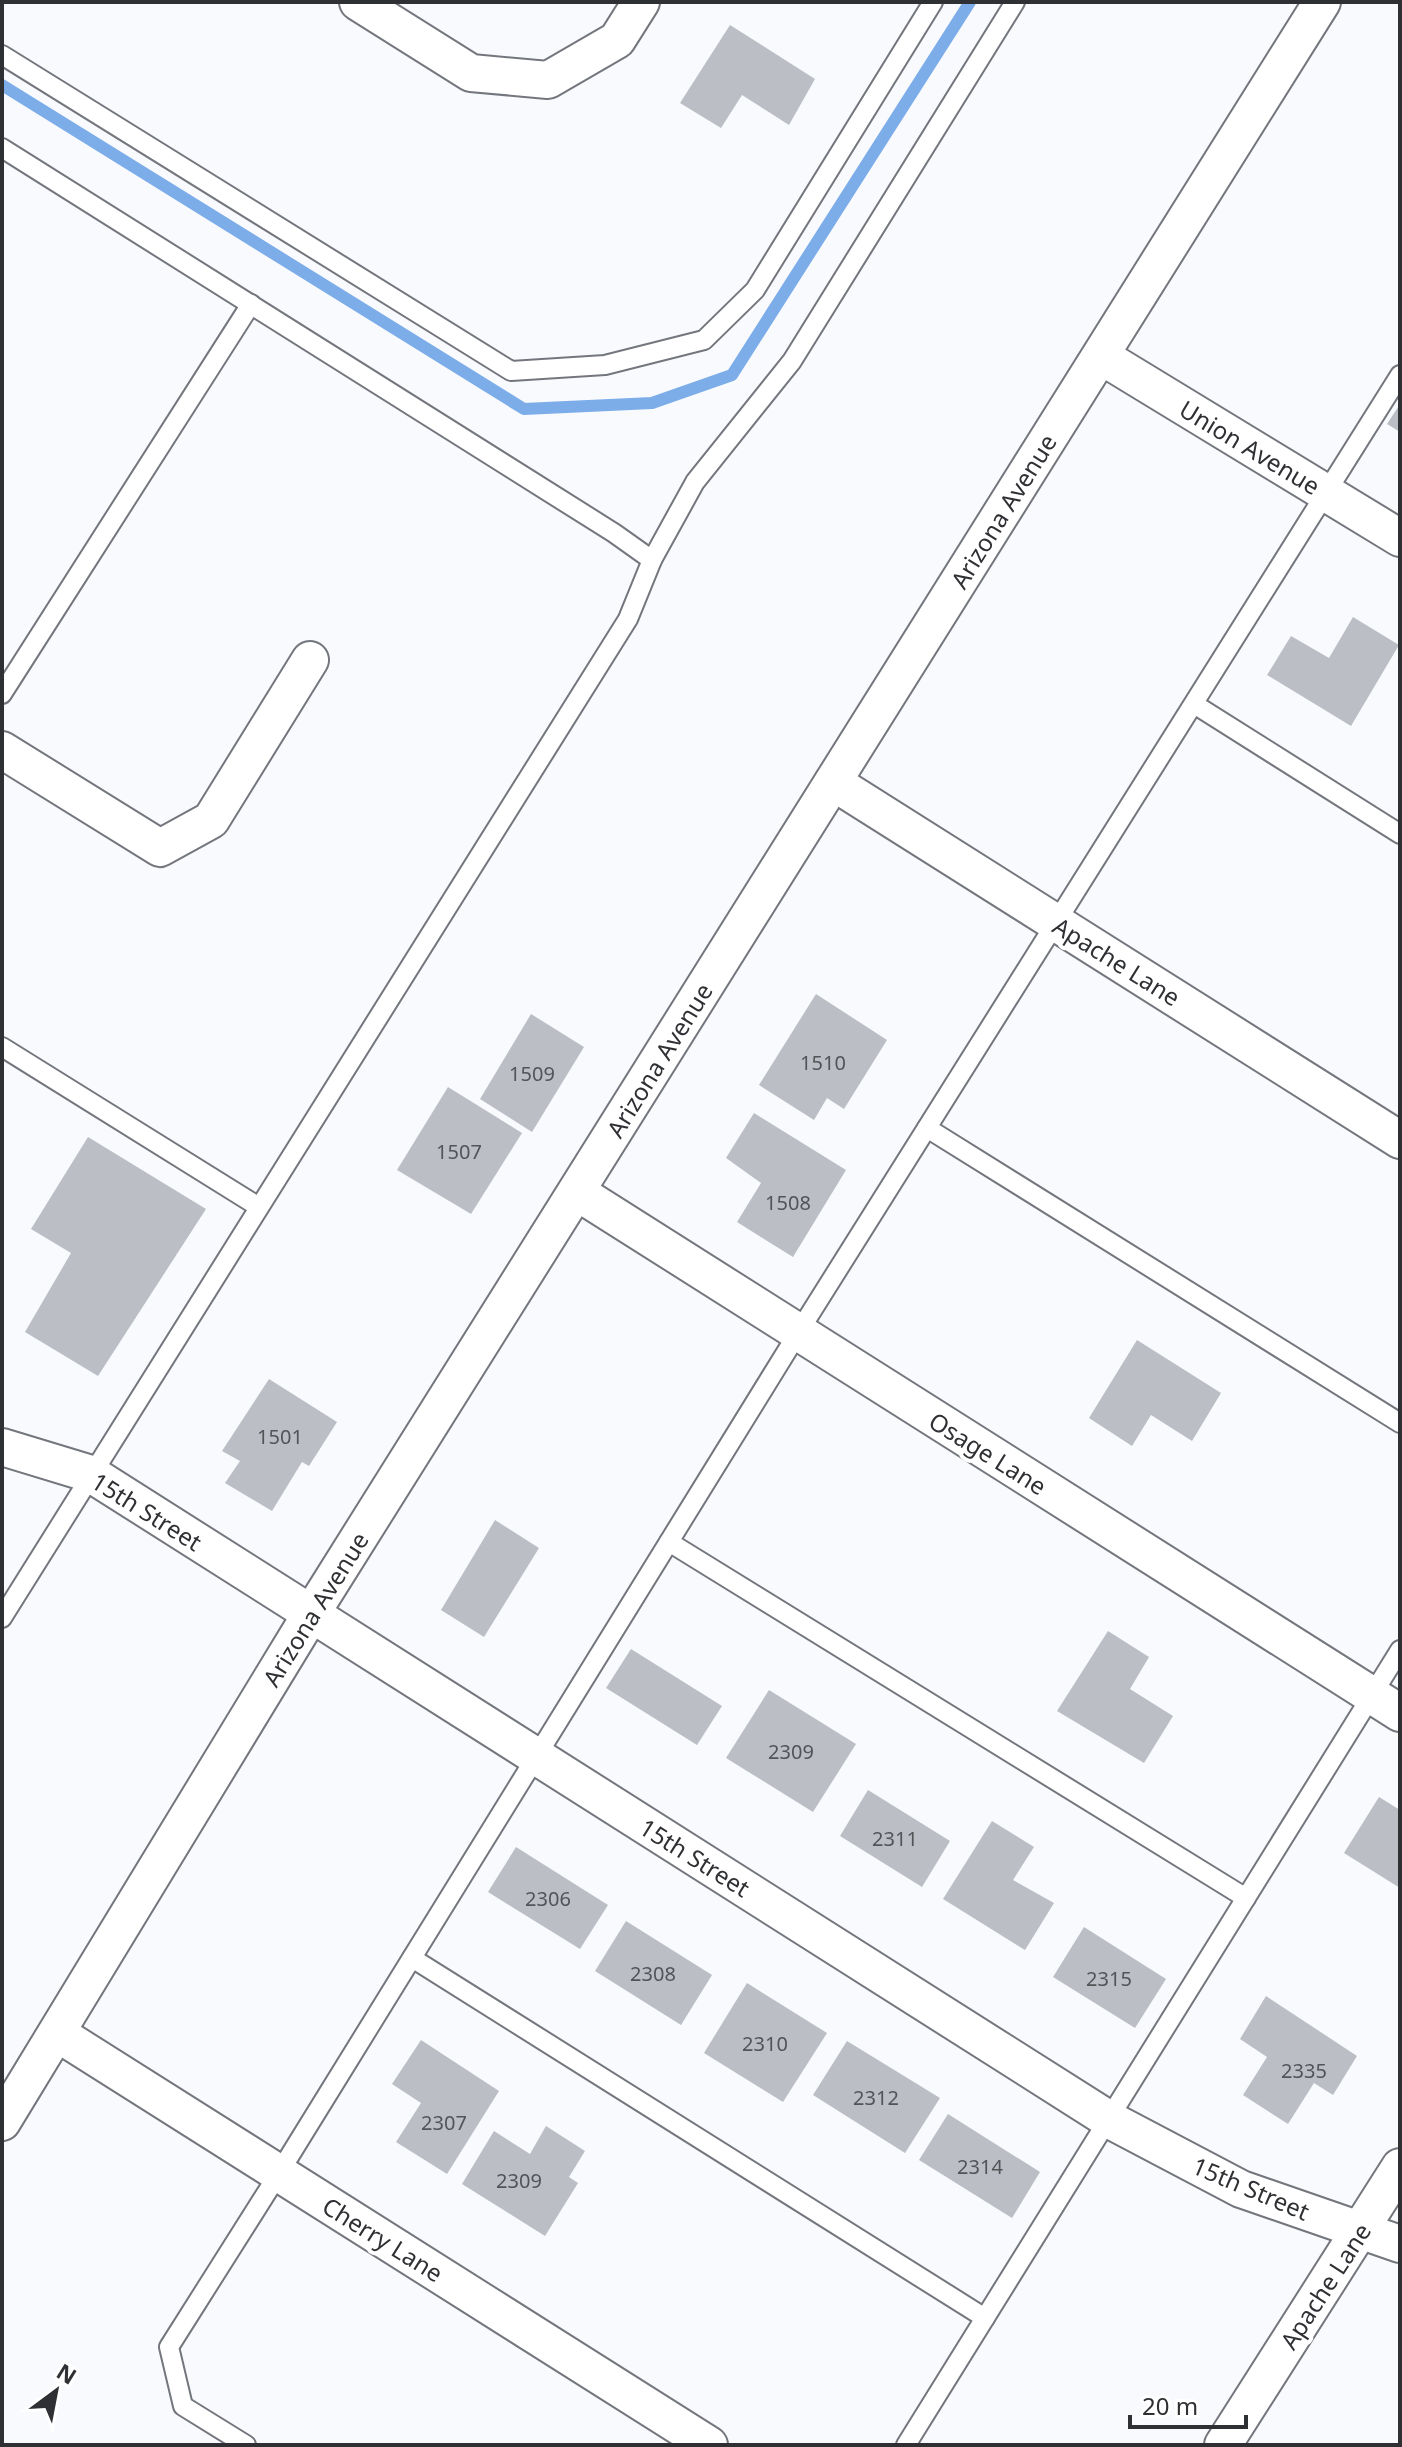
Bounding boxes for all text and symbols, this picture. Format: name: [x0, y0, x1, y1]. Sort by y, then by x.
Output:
street label: Union Avenue: [1174, 392, 1326, 502]
street label: Arizona Avenue: [942, 428, 1064, 594]
street label: Apache Lane: [1047, 909, 1187, 1013]
street label: Arizona Avenue: [598, 977, 720, 1143]
house number: 1510: [800, 1049, 846, 1076]
house number: 1509: [509, 1060, 555, 1087]
house number: 1507: [436, 1138, 482, 1165]
house number: 1508: [765, 1189, 811, 1216]
street label: Osage Lane: [923, 1404, 1053, 1502]
house number: 1501: [257, 1423, 303, 1450]
street label: 15th Street: [86, 1464, 209, 1558]
street label: Arizona Avenue: [254, 1526, 376, 1692]
house number: 2309: [768, 1738, 814, 1765]
street label: 15th Street: [634, 1810, 757, 1904]
house number: 2311: [872, 1825, 918, 1852]
house number: 2306: [525, 1885, 571, 1912]
house number: 2308: [630, 1960, 676, 1987]
house number: 2315: [1086, 1965, 1132, 1992]
house number: 2310: [742, 2030, 788, 2057]
house number: 2335: [1281, 2057, 1327, 2084]
house number: 2312: [853, 2084, 899, 2111]
house number: 2307: [421, 2109, 467, 2136]
street label: 15th Street: [1187, 2149, 1315, 2228]
house number: 2314: [957, 2153, 1003, 2180]
house number: 2309: [496, 2167, 542, 2194]
street label: Cherry Lane: [316, 2189, 450, 2289]
street label: Apache Lane: [1272, 2217, 1378, 2355]
north arrow: [16, 2351, 96, 2431]
text: N: [52, 2356, 83, 2391]
scale bar: [1130, 2379, 1246, 2429]
text: 20 m: [1142, 2389, 1198, 2422]

